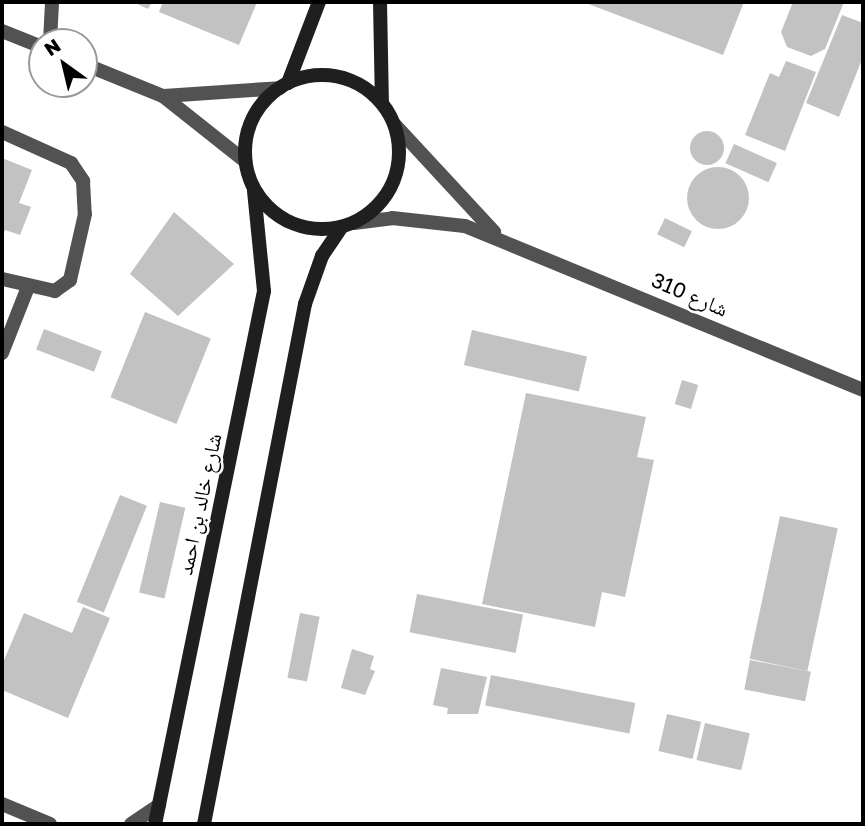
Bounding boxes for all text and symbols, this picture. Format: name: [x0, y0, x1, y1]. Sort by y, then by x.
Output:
north arrow: [28, 28, 98, 98]
text: N: [40, 33, 65, 60]
street label: شارع 310: [648, 267, 732, 321]
street label: شارع خالد بن احمد: [172, 431, 226, 577]

